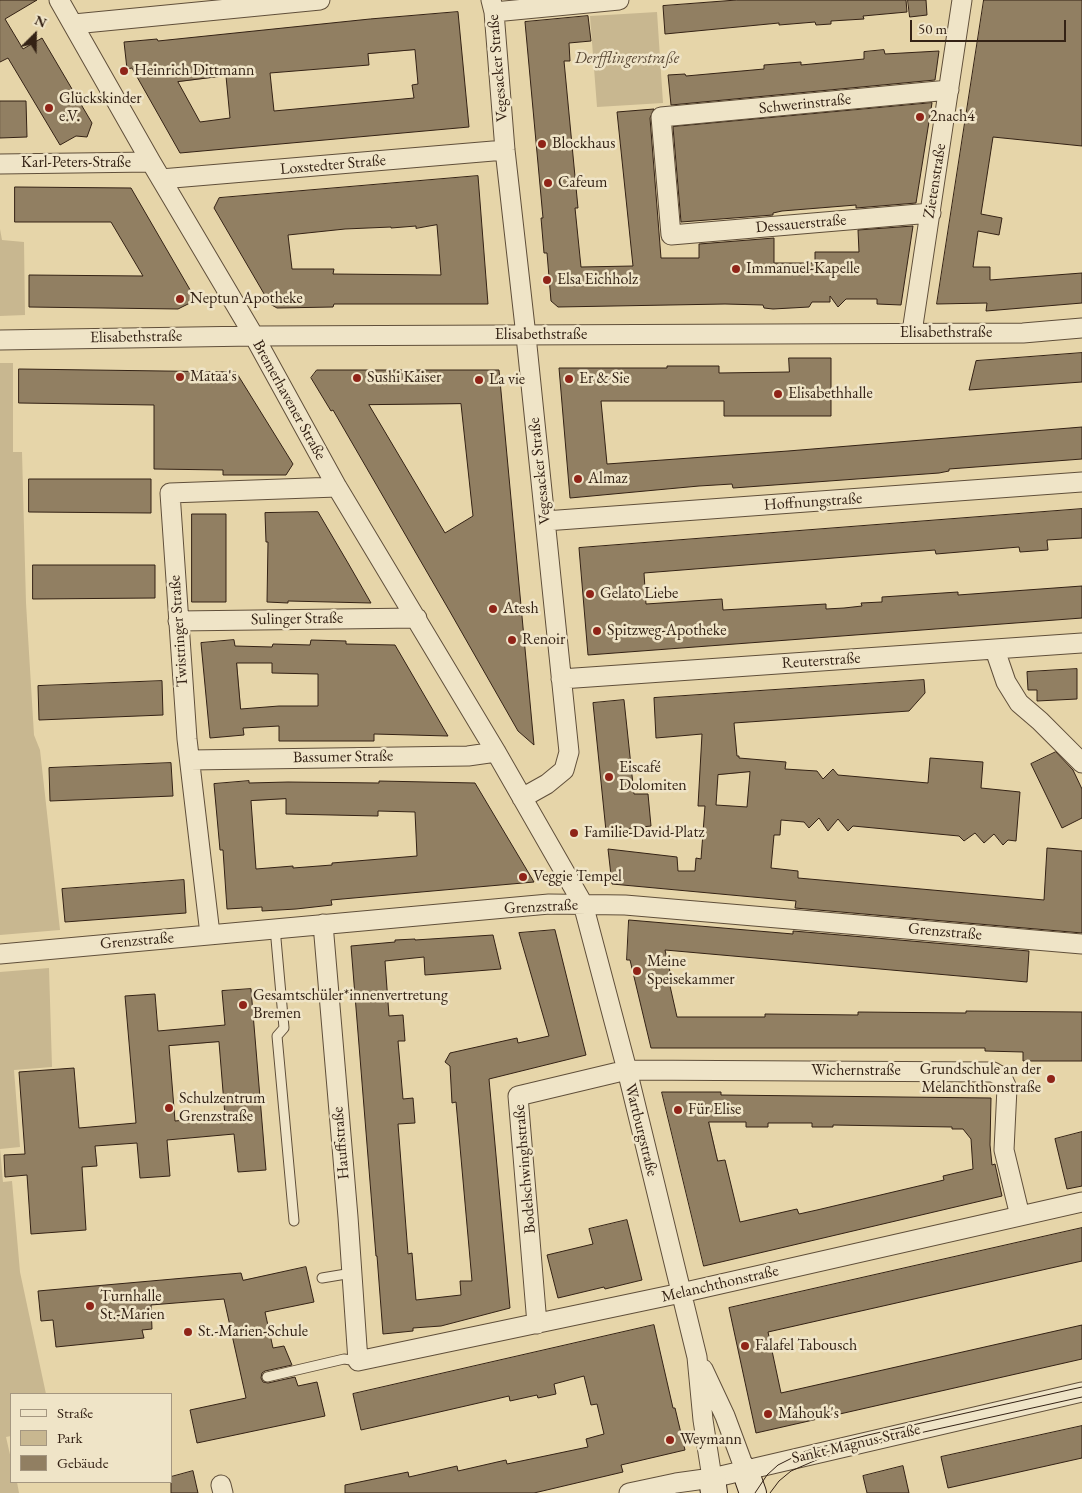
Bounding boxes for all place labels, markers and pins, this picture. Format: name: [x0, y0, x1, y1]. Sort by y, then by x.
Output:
place label: Heinrich Dittmann: [134, 61, 255, 81]
marker: Heinrich Dittmann: [118, 65, 130, 77]
place label: Glückskinder e.V.: [59, 89, 142, 127]
marker: Glückskinder e.V.: [43, 102, 55, 114]
place label: 2nach4: [930, 107, 975, 127]
marker: 2nach4: [914, 111, 926, 123]
place label: Blockhaus: [552, 134, 615, 154]
marker: Blockhaus: [536, 138, 548, 150]
place label: Cafeum: [558, 173, 608, 193]
marker: Cafeum: [542, 177, 554, 189]
place label: Immanuel-Kapelle: [746, 259, 860, 279]
marker: Immanuel-Kapelle: [730, 263, 742, 275]
place label: Elsa Eichholz: [557, 270, 638, 290]
marker: Elsa Eichholz: [541, 274, 553, 286]
place label: Neptun Apotheke: [190, 289, 303, 309]
marker: Neptun Apotheke: [174, 293, 186, 305]
place label: Mataa's: [190, 367, 237, 387]
place label: Sushi Kaiser: [367, 368, 441, 388]
place label: Er & Sie: [579, 369, 629, 389]
place label: La vie: [489, 370, 525, 390]
marker: Mataa's: [174, 371, 186, 383]
marker: Sushi Kaiser: [351, 372, 363, 384]
marker: Er & Sie: [563, 373, 575, 385]
marker: La vie: [473, 374, 485, 386]
place label: Elisabethhalle: [788, 384, 873, 404]
marker: Elisabethhalle: [772, 388, 784, 400]
place label: Almaz: [588, 469, 627, 489]
marker: Almaz: [572, 473, 584, 485]
place label: Gelato Liebe: [600, 584, 678, 604]
marker: Gelato Liebe: [584, 588, 596, 600]
place label: Atesh: [503, 599, 539, 619]
marker: Atesh: [487, 603, 499, 615]
place label: Spitzweg-Apotheke: [607, 621, 726, 641]
marker: Spitzweg-Apotheke: [591, 625, 603, 637]
place label: Renoir: [522, 630, 565, 650]
marker: Renoir: [506, 634, 518, 646]
place label: Eiscafé Dolomiten: [619, 758, 687, 796]
marker: Eiscafé Dolomiten: [603, 771, 615, 783]
place label: Familie-David-Platz: [584, 823, 704, 843]
marker: Familie-David-Platz: [568, 827, 580, 839]
place label: Veggie Tempel: [533, 867, 622, 887]
marker: Veggie Tempel: [517, 871, 529, 883]
place label: Meine Speisekammer: [647, 952, 735, 990]
marker: Meine Speisekammer: [631, 965, 643, 977]
place label: Gesamtschüler*innenvertretung Bremen: [253, 986, 448, 1024]
marker: Gesamtschüler*innenvertretung Bremen: [237, 999, 249, 1011]
place label: Grundschule an der Melanchthonstraße: [920, 1060, 1041, 1098]
marker: Grundschule an der Melanchthonstraße: [1045, 1073, 1057, 1085]
place label: Schulzentrum Grenzstraße: [179, 1089, 265, 1127]
place label: Für Elise: [688, 1100, 741, 1120]
marker: Schulzentrum Grenzstraße: [163, 1102, 175, 1114]
marker: Für Elise: [672, 1104, 684, 1116]
place label: Turnhalle St.-Marien: [100, 1287, 165, 1325]
marker: Turnhalle St.-Marien: [84, 1300, 96, 1312]
place label: St.-Marien-Schule: [198, 1322, 308, 1342]
marker: St.-Marien-Schule: [182, 1326, 194, 1338]
place label: Falafel Tabousch: [755, 1336, 857, 1356]
marker: Falafel Tabousch: [739, 1340, 751, 1352]
place label: Mahouk's: [778, 1404, 839, 1424]
marker: Mahouk's: [762, 1408, 774, 1420]
place label: Weymann: [680, 1430, 742, 1450]
marker: Weymann: [664, 1434, 676, 1446]

